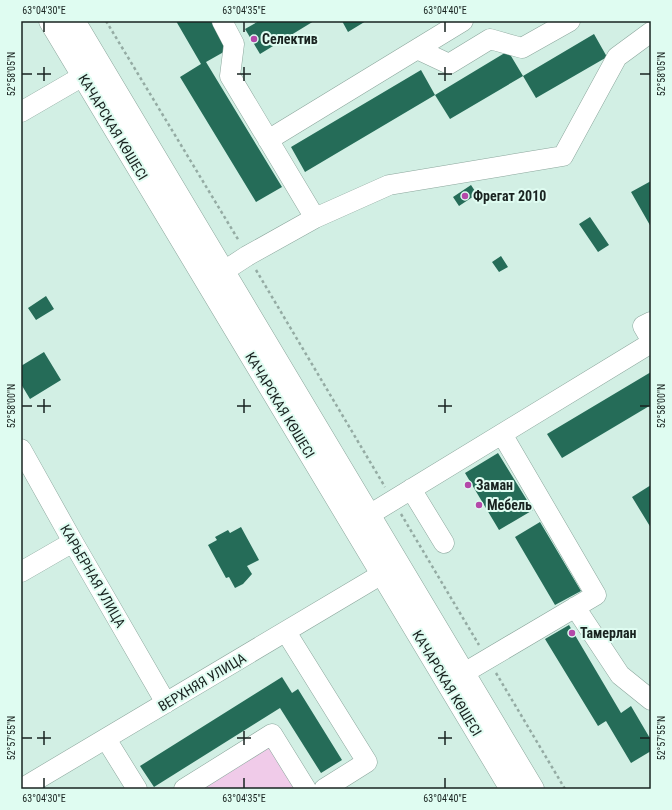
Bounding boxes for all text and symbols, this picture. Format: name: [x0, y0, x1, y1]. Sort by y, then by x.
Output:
text: 63°04'30"E: [22, 5, 66, 16]
text: 63°04'35"E: [222, 5, 266, 16]
text: 63°04'40"E: [423, 5, 467, 16]
place label: Селектив: [262, 31, 318, 47]
marker: Селектив: [249, 34, 259, 44]
text: 52°58'05"N: [6, 52, 17, 96]
text: 52°58'05"N: [656, 52, 667, 96]
street label: КАЧАРСКАЯ КӨШЕСІ: [75, 71, 151, 183]
place label: Фрегат 2010: [473, 188, 546, 204]
marker: Фрегат 2010: [460, 191, 470, 201]
street label: КАЧАРСКАЯ КӨШЕСІ: [242, 349, 318, 461]
text: 52°58'00"N: [6, 384, 17, 428]
text: 52°58'00"N: [656, 384, 667, 428]
place label: Заман: [476, 477, 513, 493]
marker: Заман: [463, 480, 473, 490]
place label: Мебель: [487, 497, 532, 513]
marker: Мебель: [474, 500, 484, 510]
street label: КАРЬЕРНАЯ УЛИЦА: [57, 522, 129, 630]
place label: Тамерлан: [580, 625, 636, 641]
street label: КАЧАРСКАЯ КӨШЕСІ: [409, 627, 485, 739]
marker: Тамерлан: [567, 628, 577, 638]
street label: ВЕРХНЯЯ УЛИЦА: [155, 650, 249, 714]
text: 52°57'55"N: [6, 716, 17, 760]
text: 52°57'55"N: [656, 716, 667, 760]
text: 63°04'30"E: [22, 793, 66, 804]
text: 63°04'35"E: [222, 793, 266, 804]
text: 63°04'40"E: [423, 793, 467, 804]

